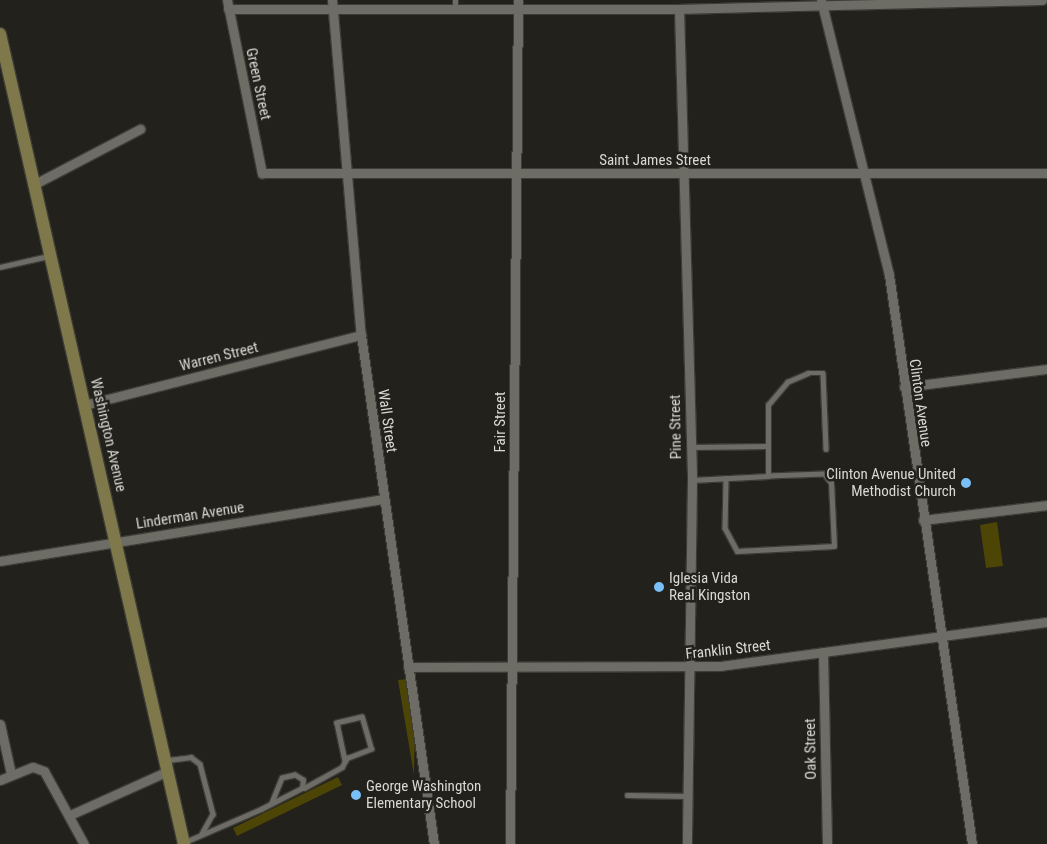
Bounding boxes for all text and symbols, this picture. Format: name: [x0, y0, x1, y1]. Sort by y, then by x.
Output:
street label: Green Street: [242, 46, 274, 122]
street label: Saint James Street: [599, 152, 711, 170]
street label: Warren Street: [178, 339, 260, 375]
street label: Clinton Avenue: [905, 358, 935, 448]
street label: Washington Avenue: [86, 376, 130, 494]
street label: Wall Street: [374, 388, 400, 454]
street label: Fair Street: [492, 392, 510, 452]
street label: Pine Street: [666, 395, 686, 459]
place label: Clinton Avenue United Methodist Church: [826, 465, 956, 500]
marker: Clinton Avenue United Methodist Church: [960, 477, 972, 489]
street label: Linderman Avenue: [135, 499, 245, 533]
place label: Iglesia Vida Real Kingston: [669, 569, 750, 604]
marker: Iglesia Vida Real Kingston: [653, 581, 665, 593]
street label: Franklin Street: [685, 637, 771, 663]
street label: Oak Street: [801, 718, 821, 780]
place label: George Washington Elementary School: [366, 777, 481, 812]
marker: George Washington Elementary School: [350, 789, 362, 801]

